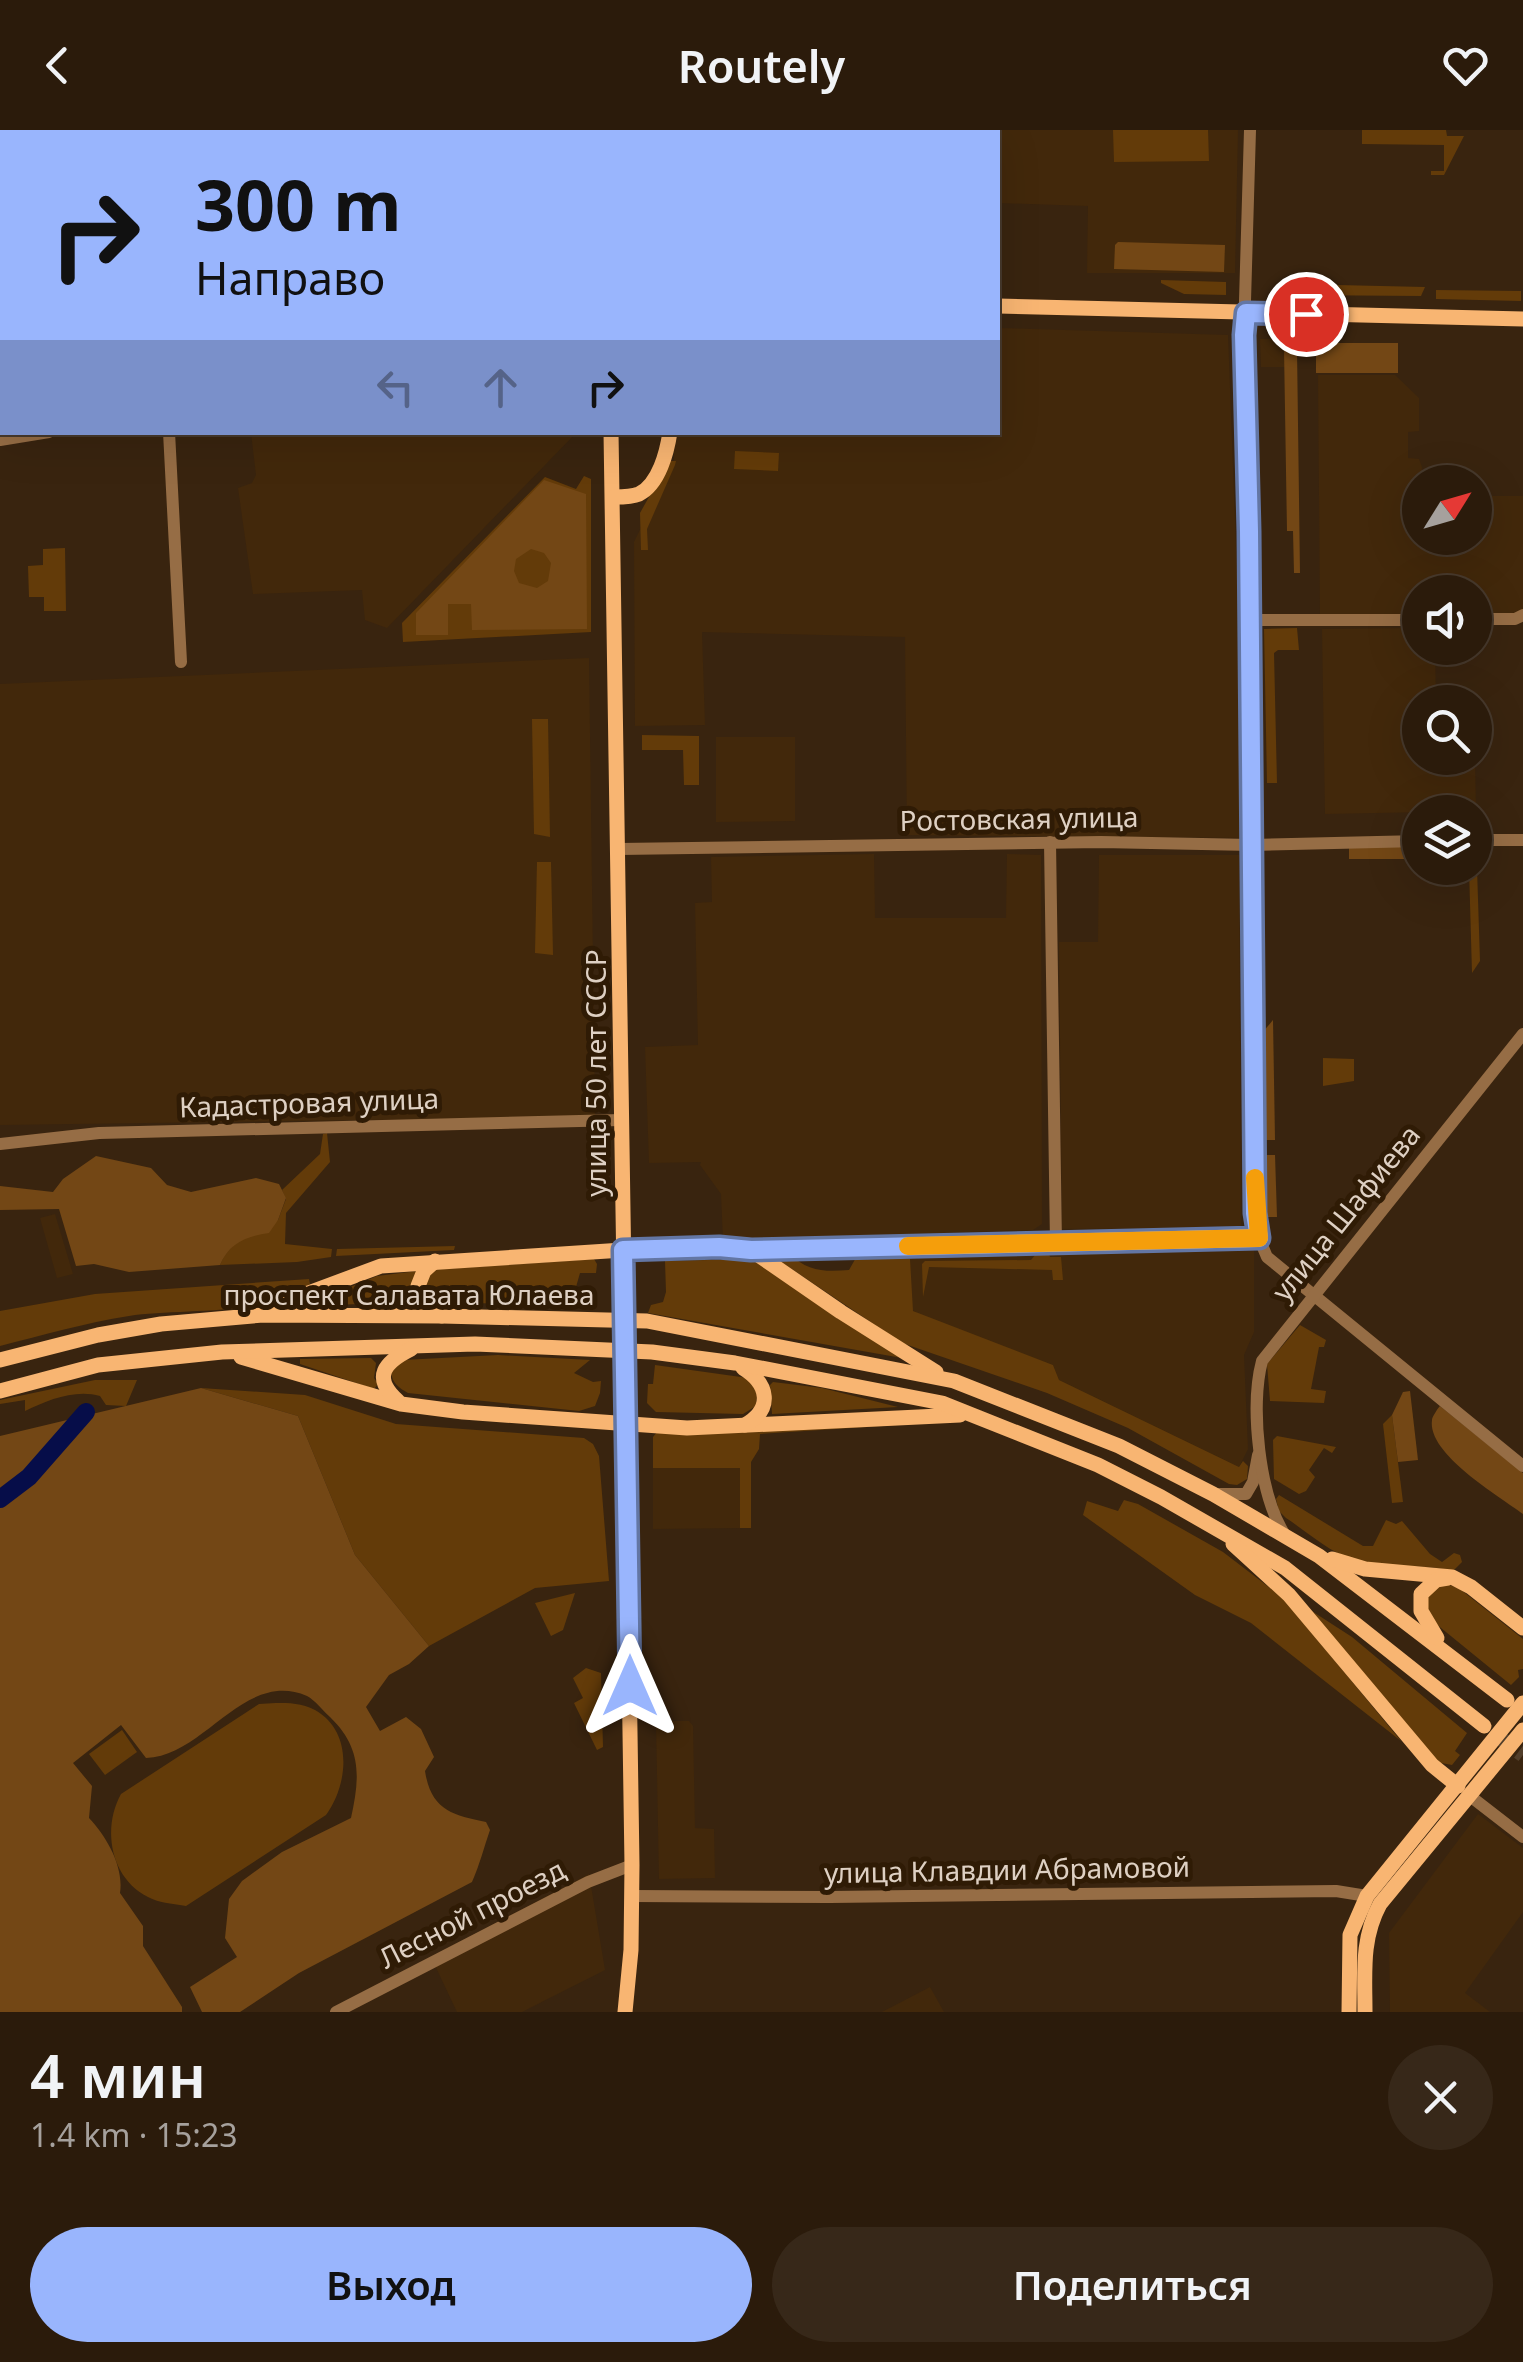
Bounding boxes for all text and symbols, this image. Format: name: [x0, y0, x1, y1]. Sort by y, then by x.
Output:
text: Routely: [678, 35, 845, 96]
icon: back: [30, 38, 85, 93]
icon: heart: [1438, 38, 1493, 93]
text: 300 m: [195, 156, 402, 252]
icon: right: [30, 170, 160, 300]
text: Направо: [195, 247, 385, 308]
pin: [1264, 272, 1349, 357]
icon: arrive: [1279, 287, 1334, 342]
icon: left: [368, 360, 423, 415]
icon: ahead: [473, 360, 528, 415]
icon: right: [578, 360, 633, 415]
north arrow: [1402, 465, 1492, 555]
map controls: [1402, 465, 1492, 885]
button: sound: [1402, 575, 1492, 665]
button: search: [1402, 685, 1492, 775]
button: layers: [1402, 795, 1492, 885]
street label: Ростовская улица: [899, 797, 1139, 839]
street label: улица 50 лет СССР: [576, 949, 614, 1197]
street label: Кадастровая улица: [178, 1078, 440, 1126]
street label: улица Шафиева: [1262, 1116, 1428, 1308]
street label: проспект Салавата Юлаева: [224, 1275, 594, 1313]
position arrow: [578, 1634, 682, 1738]
street label: улица Клавдии Абрамовой: [824, 1847, 1190, 1891]
street label: Лесной проезд: [372, 1850, 571, 1976]
text: 4 мин: [30, 2034, 206, 2116]
button: close: [1388, 2045, 1493, 2150]
text: 1.4 km · 15:23: [30, 2113, 238, 2156]
button: Выход: [30, 2227, 752, 2342]
button: Поделиться: [772, 2227, 1493, 2342]

